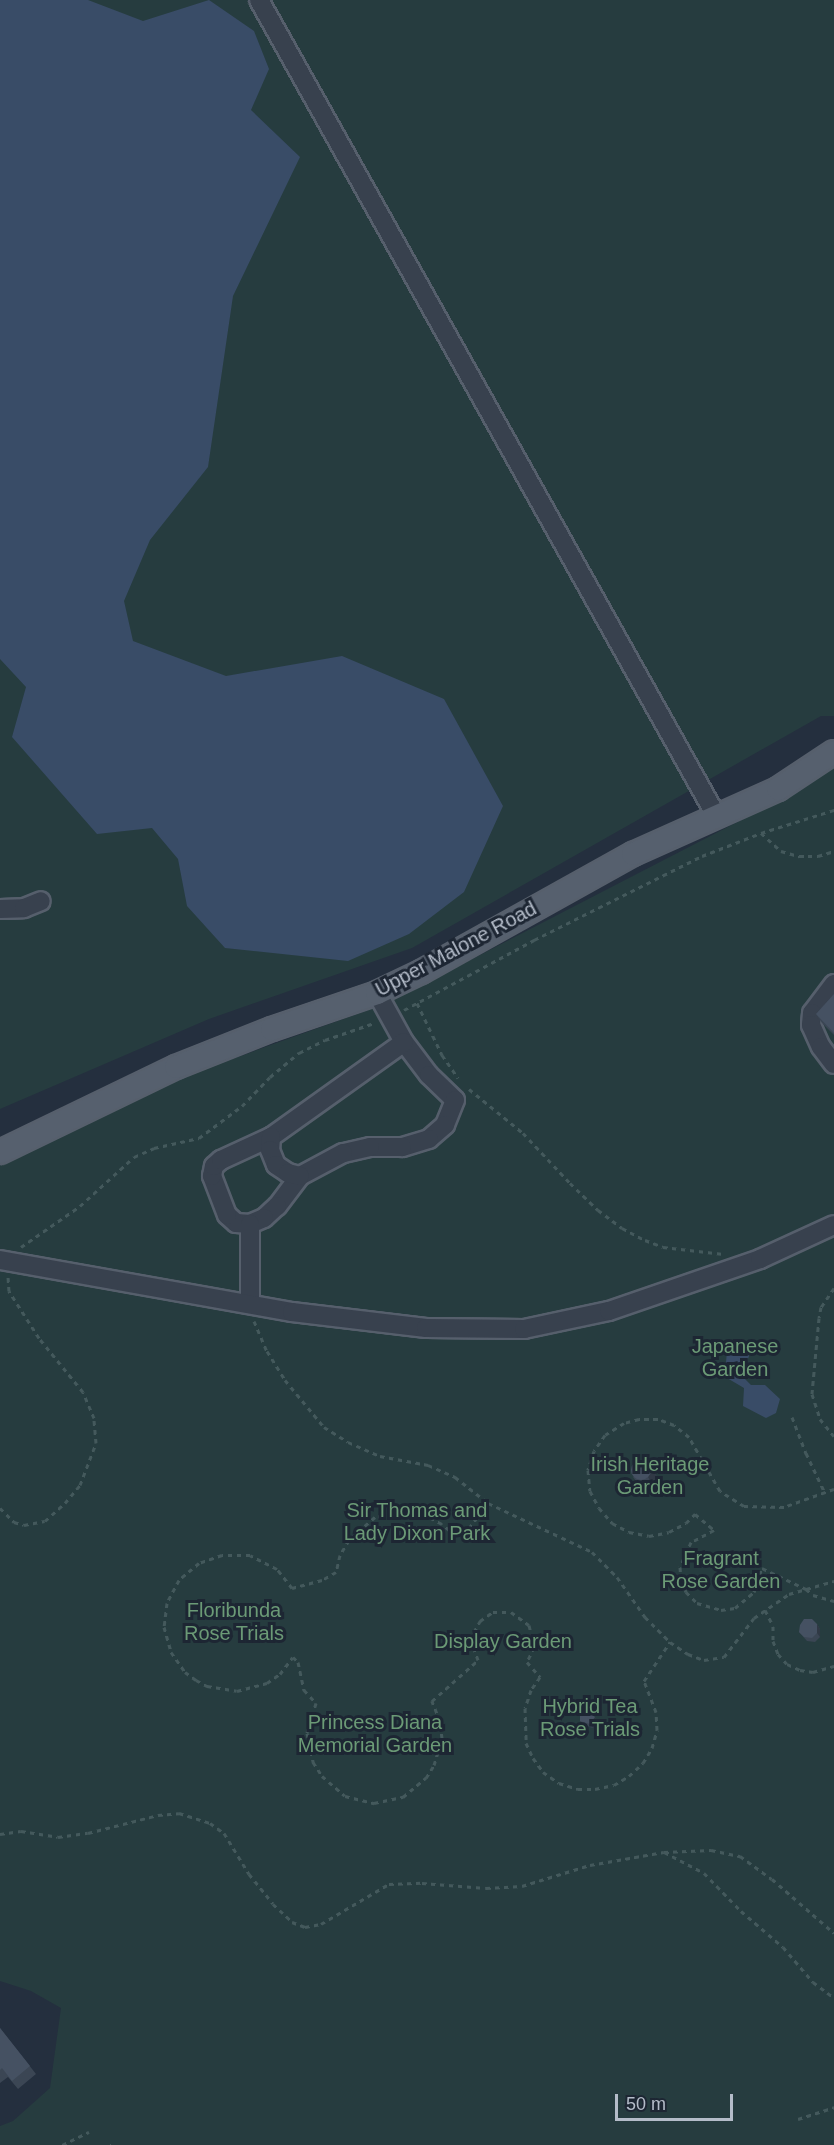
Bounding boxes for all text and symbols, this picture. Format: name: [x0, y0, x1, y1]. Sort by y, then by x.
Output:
street label: Upper Malone Road: [371, 896, 541, 1002]
park label: Japanese Garden: [692, 1334, 778, 1381]
park label: Irish Heritage Garden: [591, 1453, 709, 1500]
park label: Sir Thomas and Lady Dixon Park: [344, 1499, 490, 1546]
park label: Fragrant Rose Garden: [662, 1546, 780, 1593]
park label: Floribunda Rose Trials: [184, 1598, 284, 1645]
park label: Display Garden: [434, 1629, 572, 1653]
park label: Hybrid Tea Rose Trials: [540, 1695, 640, 1742]
park label: Princess Diana Memorial Garden: [298, 1711, 452, 1758]
scale bar: [618, 2082, 736, 2120]
text: 50 m: [626, 2094, 666, 2114]

